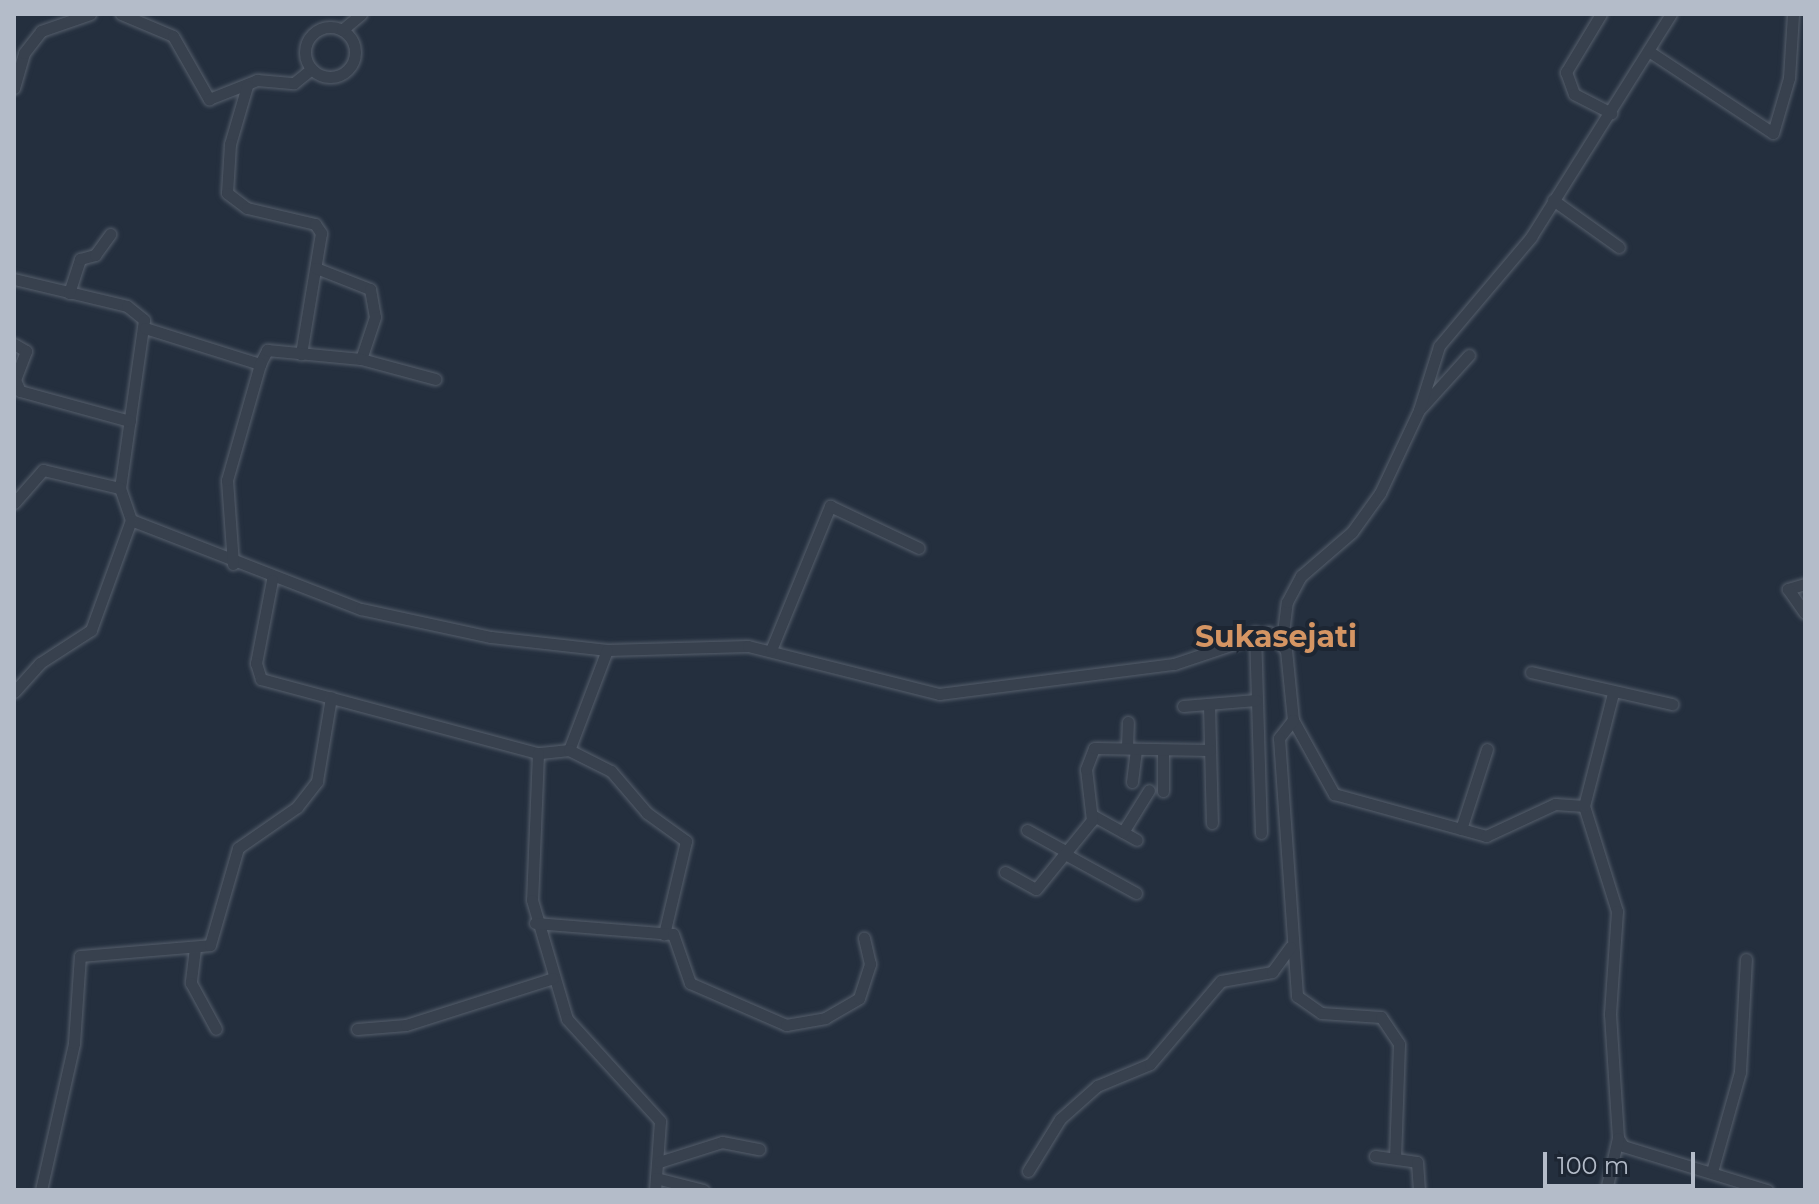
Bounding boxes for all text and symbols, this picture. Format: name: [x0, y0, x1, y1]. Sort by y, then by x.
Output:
district label: Sukasejati: [1195, 619, 1357, 655]
scale bar: [1547, 1136, 1699, 1186]
text: 100 m: [1557, 1151, 1629, 1180]

